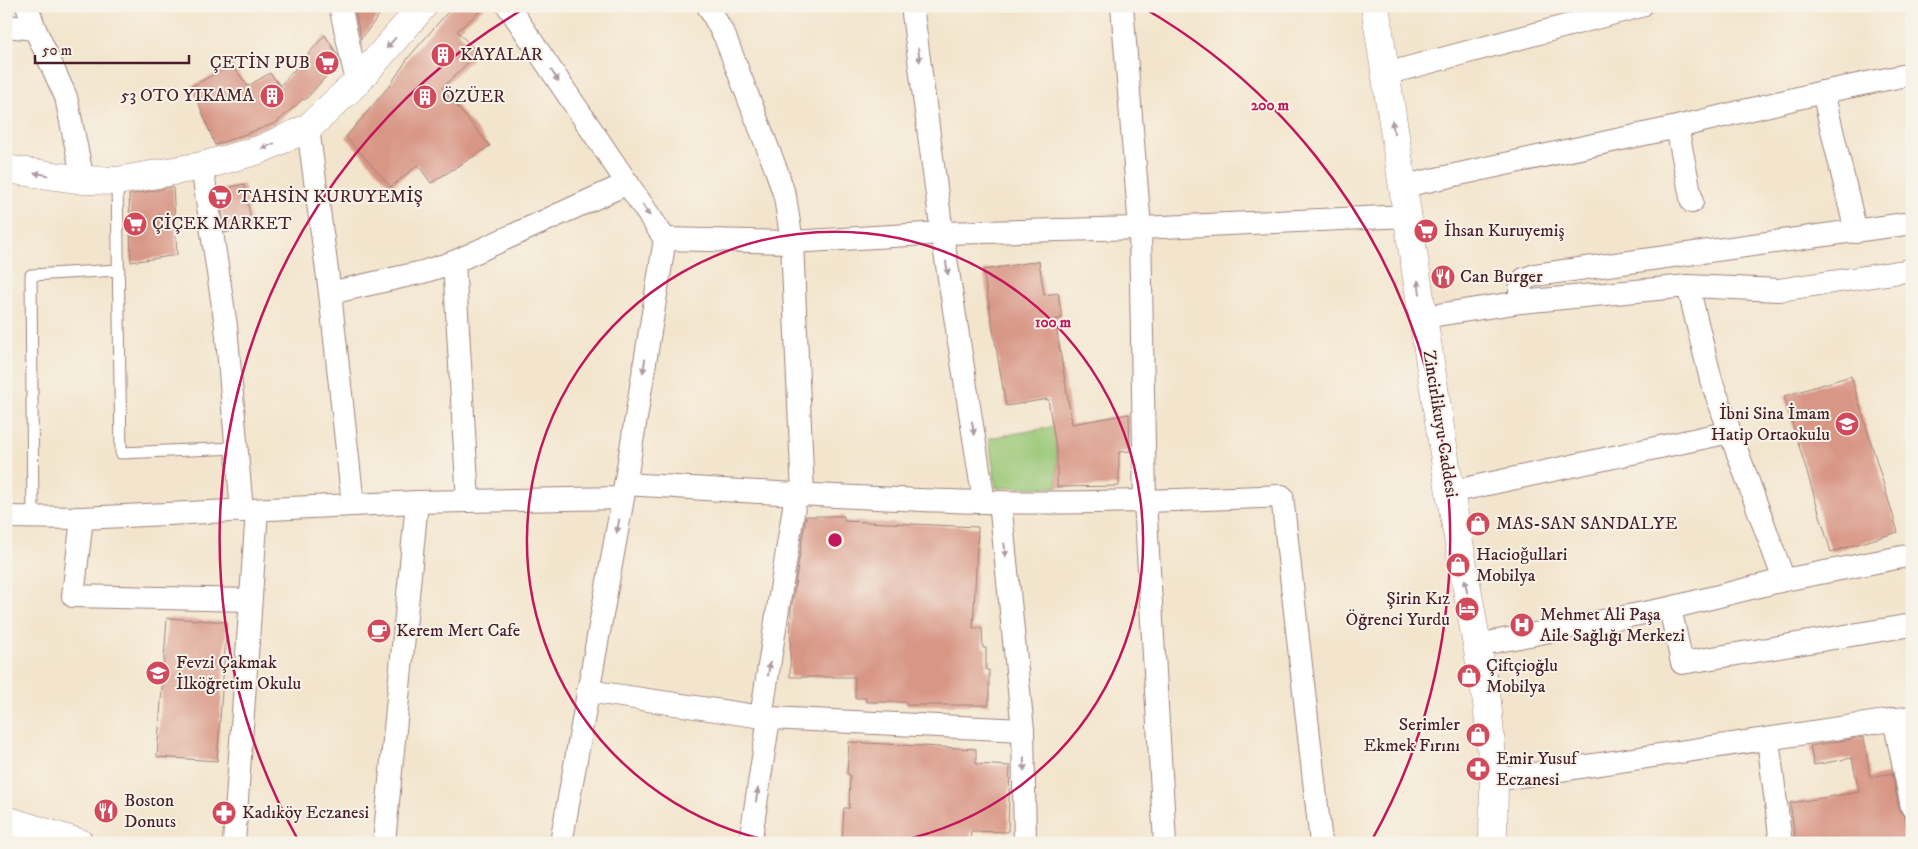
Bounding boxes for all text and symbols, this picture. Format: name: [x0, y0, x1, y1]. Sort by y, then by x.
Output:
scale bar: [35, 32, 189, 64]
one-way arrow: [385, 37, 397, 49]
text: 50 m: [42, 41, 72, 60]
building icon: KAYALAR: [430, 42, 456, 68]
place label: KAYALAR: [460, 44, 543, 66]
one-way arrow: [915, 47, 923, 63]
supermarket icon: ÇETİN PUB: [314, 50, 340, 76]
place label: ÇETİN PUB: [210, 51, 310, 74]
one-way arrow: [550, 69, 560, 82]
building icon: 53 OTO YIKAMA: [259, 83, 285, 109]
building icon: ÖZÜER: [412, 84, 438, 110]
place label: 53 OTO YIKAMA: [120, 85, 255, 107]
place label: ÖZÜER: [442, 86, 505, 108]
text: 200 m: [1251, 96, 1290, 115]
one-way arrow: [1389, 119, 1397, 135]
one-way arrow: [261, 143, 276, 150]
one-way arrow: [32, 169, 48, 177]
supermarket icon: TAHSİN KURUYEMİŞ: [207, 184, 233, 210]
place label: TAHSİN KURUYEMİŞ: [238, 185, 423, 208]
one-way arrow: [641, 204, 651, 217]
supermarket icon: ÇİÇEK MARKET: [122, 211, 148, 237]
place label: ÇİÇEK MARKET: [152, 212, 292, 235]
supermarket icon: İhsan Kuruyemiş: [1413, 218, 1439, 244]
place label: İhsan Kuruyemiş: [1444, 219, 1565, 242]
one-way arrow: [944, 260, 952, 276]
restaurant icon: Can Burger: [1430, 264, 1456, 290]
place label: Can Burger: [1460, 266, 1543, 288]
one-way arrow: [1415, 279, 1423, 295]
text: 100 m: [1035, 313, 1072, 332]
street label: Zincirlikuyu Caddesi: [1417, 349, 1463, 499]
one-way arrow: [640, 358, 648, 374]
place label: İbni Sina İmam Hatip Ortaokulu: [1711, 402, 1830, 446]
school or university icon: İbni Sina İmam Hatip Ortaokulu: [1834, 411, 1860, 437]
one-way arrow: [969, 420, 977, 436]
shop icon: MAS-SAN SANDALYE: [1465, 511, 1491, 537]
place label: MAS-SAN SANDALYE: [1496, 513, 1678, 535]
one-way arrow: [614, 518, 622, 534]
centre of rings: [826, 531, 844, 549]
one-way arrow: [1001, 543, 1009, 559]
place label: Hacioǧullari Mobilya: [1476, 544, 1567, 587]
shop icon: Hacioǧullari Mobilya: [1445, 552, 1471, 578]
one-way arrow: [1462, 578, 1470, 594]
place label: Şirin Kız Öğrenci Yurdu: [1346, 588, 1450, 631]
hotel icon: Şirin Kız Öğrenci Yurdu: [1454, 596, 1480, 622]
place label: Mehmet Ali Paşa Aile Sağlığı Merkezi: [1540, 604, 1685, 647]
hospital icon: Mehmet Ali Paşa Aile Sağlığı Merkezi: [1509, 612, 1535, 638]
cafe icon: Kerem Mert Cafe: [366, 618, 392, 644]
place label: Kerem Mert Cafe: [396, 620, 520, 642]
place label: Fevzi Çakmak İlköğretim Okulu: [176, 652, 302, 695]
place label: Çiftçioğlu Mobilya: [1486, 655, 1558, 698]
school or university icon: Fevzi Çakmak İlköğretim Okulu: [145, 660, 171, 686]
one-way arrow: [765, 661, 773, 677]
shop icon: Çiftçioğlu Mobilya: [1456, 663, 1482, 689]
place label: Serimler Ekmek Fırını: [1364, 714, 1460, 757]
shop icon: Serimler Ekmek Fırını: [1465, 722, 1491, 748]
place label: Emir Yusuf Eczanesi: [1496, 748, 1580, 791]
pharmacy icon: Emir Yusuf Eczanesi: [1465, 756, 1491, 782]
one-way arrow: [1020, 757, 1028, 773]
one-way arrow: [754, 786, 762, 802]
place label: Boston Donuts: [124, 790, 176, 833]
restaurant icon: Boston Donuts: [93, 798, 119, 824]
pharmacy icon: Kadıköy Eczanesi: [211, 800, 237, 826]
place label: Kadıköy Eczanesi: [242, 802, 369, 824]

